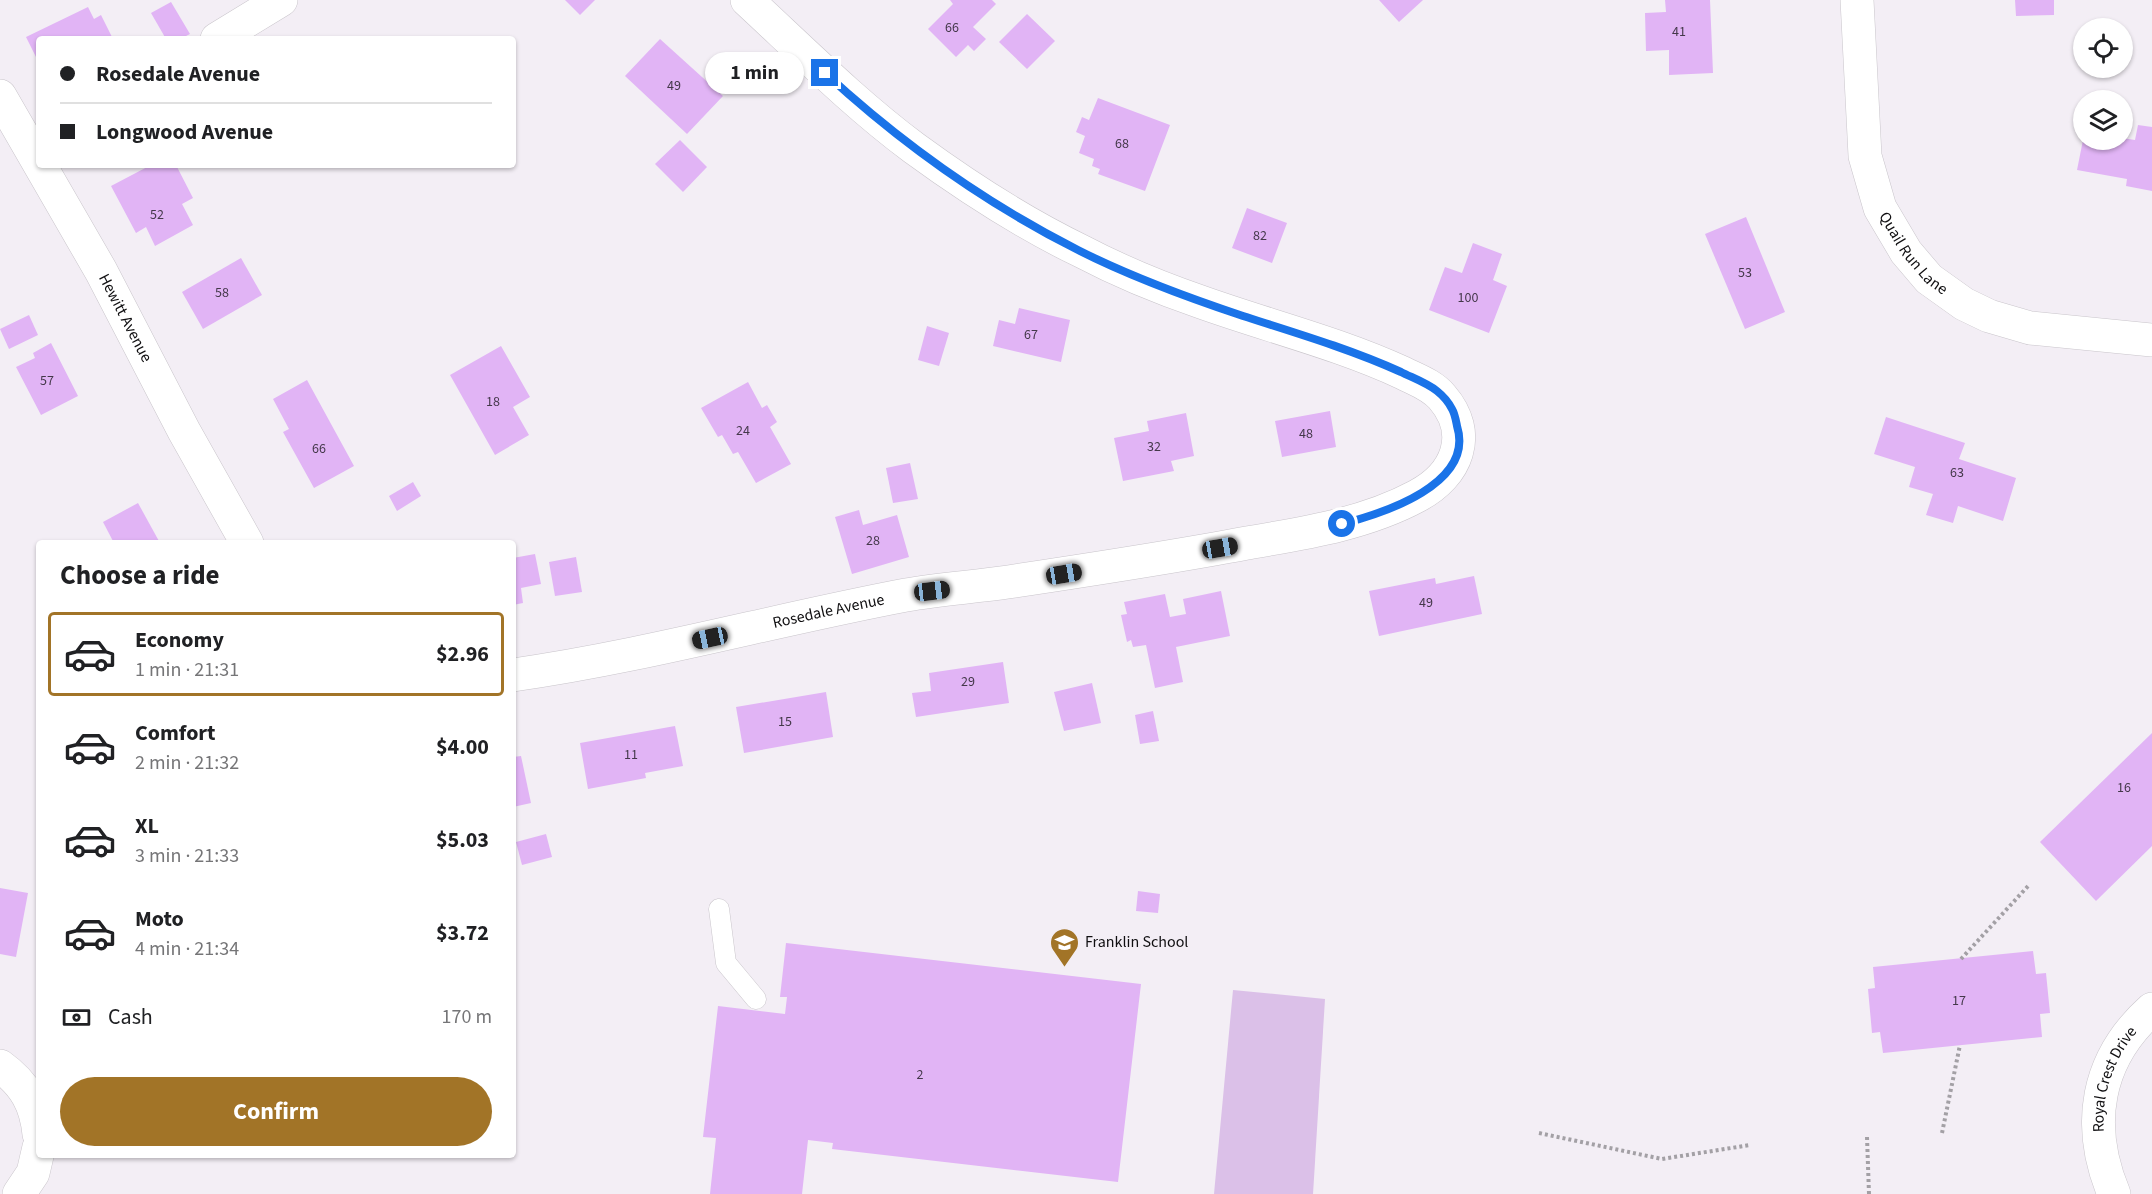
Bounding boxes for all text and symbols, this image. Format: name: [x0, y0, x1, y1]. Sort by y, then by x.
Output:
house number: 66: [945, 18, 959, 38]
map controls: [2073, 18, 2133, 150]
button: locate: [2073, 18, 2133, 78]
house number: 41: [1672, 22, 1686, 42]
callout: 1 min: [705, 52, 804, 94]
text: Rosedale Avenue: [96, 58, 260, 90]
text: 1 min: [730, 59, 779, 87]
route end: [811, 59, 838, 86]
house number: 49: [667, 76, 681, 96]
button: layers: [2073, 90, 2133, 150]
text: Longwood Avenue: [96, 116, 273, 148]
house number: 68: [1115, 134, 1129, 154]
house number: 52: [150, 205, 164, 225]
street label: Quail Run Lane: [1874, 208, 1952, 300]
house number: 82: [1253, 226, 1267, 246]
house number: 53: [1738, 263, 1752, 283]
street label: Hewitt Avenue: [93, 270, 158, 366]
house number: 58: [215, 283, 229, 303]
house number: 100: [1458, 288, 1478, 308]
house number: 67: [1024, 325, 1038, 345]
house number: 57: [40, 371, 54, 391]
house number: 18: [486, 392, 500, 412]
house number: 24: [736, 421, 750, 441]
house number: 48: [1299, 424, 1313, 444]
house number: 32: [1147, 437, 1161, 457]
house number: 66: [312, 439, 326, 459]
house number: 63: [1950, 463, 1964, 483]
route start: [1328, 510, 1355, 537]
house number: 28: [866, 531, 880, 551]
car: [1201, 536, 1239, 560]
text: Choose a ride: [60, 556, 220, 595]
car: [1045, 562, 1083, 586]
car: [913, 580, 951, 602]
street label: Rosedale Avenue: [770, 588, 886, 634]
house number: 49: [1419, 593, 1433, 613]
text: Economy: [135, 624, 224, 656]
car: [691, 625, 729, 651]
icon: car: [63, 627, 117, 681]
text: $2.96: [436, 638, 489, 670]
text: 1 min · 21:31: [135, 656, 239, 684]
house number: 29: [961, 672, 975, 692]
house number: 15: [778, 712, 792, 732]
text: Comfort: [135, 717, 216, 749]
icon: car: [63, 720, 117, 774]
text: $4.00: [436, 731, 489, 763]
house number: 11: [624, 745, 638, 765]
text: 2 min · 21:32: [135, 749, 239, 777]
house number: 16: [2117, 778, 2131, 798]
text: XL: [135, 810, 159, 842]
icon: car: [63, 813, 117, 867]
text: $5.03: [436, 824, 489, 856]
text: 3 min · 21:33: [135, 842, 239, 870]
text: Moto: [135, 903, 184, 935]
icon: car: [63, 906, 117, 960]
text: $3.72: [436, 917, 489, 949]
school or university icon: Franklin School: [1048, 926, 1080, 968]
place label: Franklin School: [1085, 931, 1188, 953]
text: 4 min · 21:34: [135, 935, 239, 963]
house number: 17: [1952, 991, 1966, 1011]
icon: cash: [60, 1001, 93, 1034]
text: Cash: [108, 1001, 153, 1033]
text: 170 m: [442, 1003, 492, 1031]
street label: Royal Crest Drive: [2087, 1021, 2142, 1133]
house number: 2: [917, 1065, 924, 1085]
button: Confirm: [60, 1077, 492, 1146]

